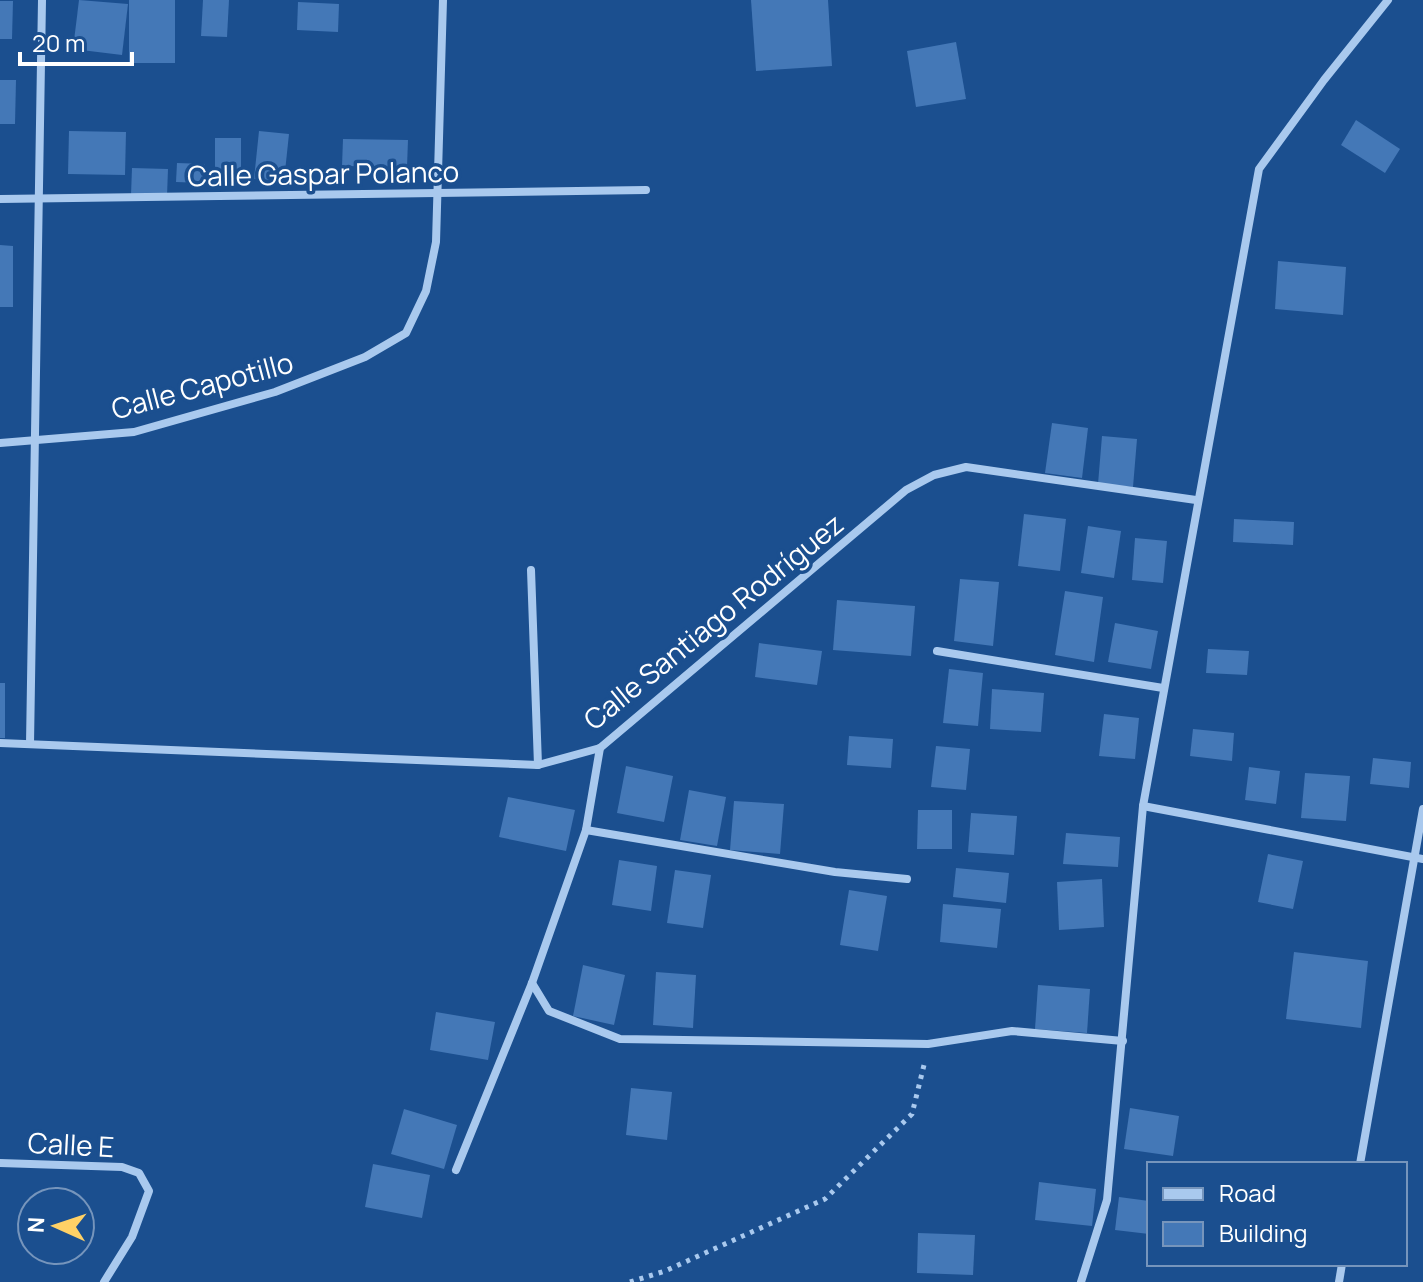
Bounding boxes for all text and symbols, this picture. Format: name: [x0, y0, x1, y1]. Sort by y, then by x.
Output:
scale bar: [20, 16, 132, 66]
text: 20 m: [32, 26, 85, 59]
street label: Calle Gaspar Polanco: [187, 152, 459, 194]
street label: Calle Capotillo: [107, 342, 297, 428]
street label: Calle Santiago Rodríguez: [575, 504, 851, 738]
street label: Calle E: [27, 1123, 115, 1165]
legend: [1147, 1162, 1407, 1266]
text: Road: [1219, 1176, 1276, 1209]
north arrow: [16, 1186, 96, 1266]
text: N: [21, 1216, 51, 1234]
text: Building: [1219, 1216, 1307, 1249]

